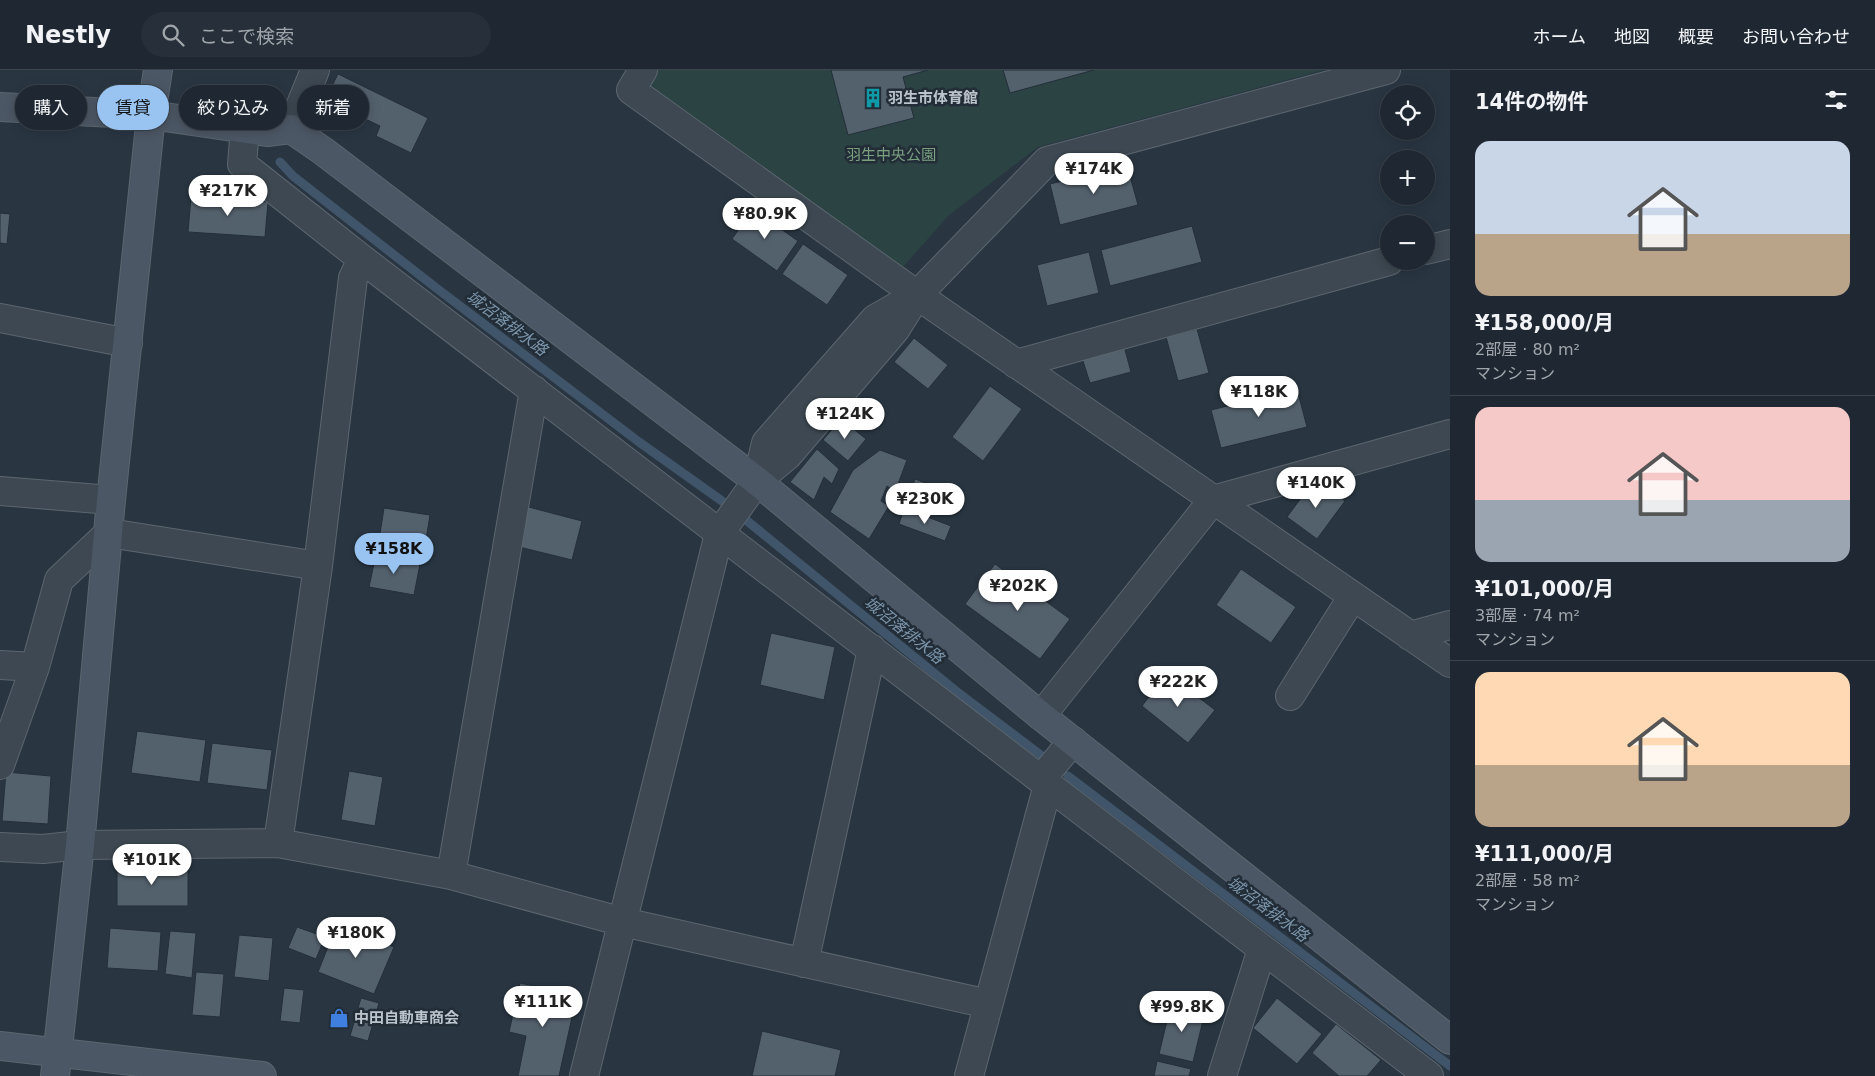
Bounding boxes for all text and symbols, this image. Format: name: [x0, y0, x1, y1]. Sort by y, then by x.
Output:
search box: [141, 12, 491, 57]
text: Nestly: [25, 21, 111, 49]
icon: search: [159, 21, 187, 49]
text: ここで検索: [199, 25, 294, 47]
text: ホーム: [1533, 26, 1586, 47]
text: 地図: [1614, 26, 1650, 47]
text: 概要: [1678, 26, 1714, 47]
text: お問い合わせ: [1742, 26, 1850, 47]
chip: 購入: [15, 85, 87, 130]
chip: 賃貸: [97, 85, 169, 130]
chip: 絞り込み: [179, 85, 287, 130]
chip: 新着: [297, 85, 369, 130]
map controls: [1380, 85, 1435, 270]
button: locate: [1380, 85, 1435, 140]
icon: filters: [1822, 86, 1850, 114]
building icon: 羽生市体育館: [862, 87, 884, 109]
place label: 羽生市体育館: [888, 89, 978, 107]
text: 14件の物件: [1475, 90, 1588, 114]
park label: 羽生中央公園: [846, 146, 936, 164]
button: +: [1380, 150, 1435, 205]
pin: ¥174K: [1059, 152, 1129, 195]
text: ¥174K: [1066, 159, 1122, 178]
pin: ¥217K: [193, 174, 263, 217]
icon: home: [1618, 174, 1708, 264]
text: ¥217K: [200, 181, 256, 200]
pin: ¥80.9K: [724, 198, 806, 240]
text: ¥80.9K: [733, 204, 797, 223]
button: −: [1380, 215, 1435, 270]
water label: 城沼落排水路: [463, 287, 553, 361]
text: ¥158,000/月: [1475, 311, 1614, 335]
text: 2部屋 · 80 m²: [1475, 340, 1580, 359]
text: マンション: [1475, 364, 1555, 383]
pin: ¥118K: [1224, 376, 1294, 418]
text: ¥118K: [1231, 382, 1287, 401]
pin: ¥124K: [810, 398, 880, 440]
text: ¥124K: [817, 404, 873, 423]
icon: home: [1618, 439, 1708, 529]
pin: ¥140K: [1281, 466, 1351, 509]
text: ¥140K: [1288, 473, 1344, 492]
pin: ¥230K: [890, 482, 960, 525]
text: ¥230K: [897, 489, 953, 508]
pin: ¥158K: [359, 532, 429, 575]
text: ¥158K: [366, 539, 422, 558]
pin: ¥202K: [983, 570, 1053, 612]
text: ¥202K: [990, 576, 1046, 595]
text: ¥101,000/月: [1475, 577, 1614, 601]
water label: 城沼落排水路: [861, 592, 949, 669]
text: 3部屋 · 74 m²: [1475, 606, 1580, 625]
text: マンション: [1475, 630, 1555, 649]
pin: ¥222K: [1143, 666, 1213, 708]
text: ¥222K: [1150, 672, 1206, 691]
icon: home: [1618, 704, 1708, 794]
text: ¥111,000/月: [1475, 842, 1614, 866]
pin: ¥101K: [117, 844, 187, 886]
text: ¥101K: [124, 850, 180, 869]
text: 2部屋 · 58 m²: [1475, 871, 1580, 890]
water label: 城沼落排水路: [1224, 873, 1314, 947]
text: マンション: [1475, 895, 1555, 914]
pin: ¥180K: [321, 916, 391, 959]
text: ¥180K: [328, 923, 384, 942]
pin: ¥111K: [508, 986, 578, 1028]
pin: ¥99.8K: [1141, 990, 1223, 1033]
text: ¥111K: [515, 992, 571, 1011]
text: ¥99.8K: [1150, 997, 1214, 1016]
shop icon: 中田自動車商会: [328, 1007, 350, 1029]
place label: 中田自動車商会: [354, 1009, 459, 1027]

